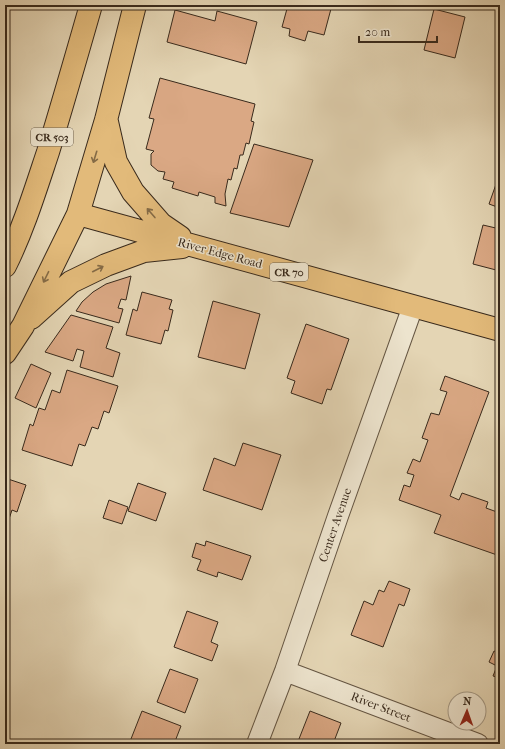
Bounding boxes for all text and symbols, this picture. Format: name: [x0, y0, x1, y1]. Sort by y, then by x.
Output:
scale bar: [359, 18, 437, 44]
text: 20 m: [365, 25, 390, 39]
road number: CR 503: [31, 128, 73, 146]
one-way arrow: [91, 150, 98, 163]
one-way arrow: [146, 208, 156, 218]
street label: River Edge Road: [176, 235, 264, 271]
road number: CR 70: [270, 263, 308, 281]
one-way arrow: [91, 264, 103, 272]
one-way arrow: [42, 271, 50, 283]
street label: Center Avenue: [316, 486, 354, 564]
street label: River Street: [349, 689, 414, 725]
north arrow: [447, 691, 487, 731]
text: N: [463, 695, 472, 708]

